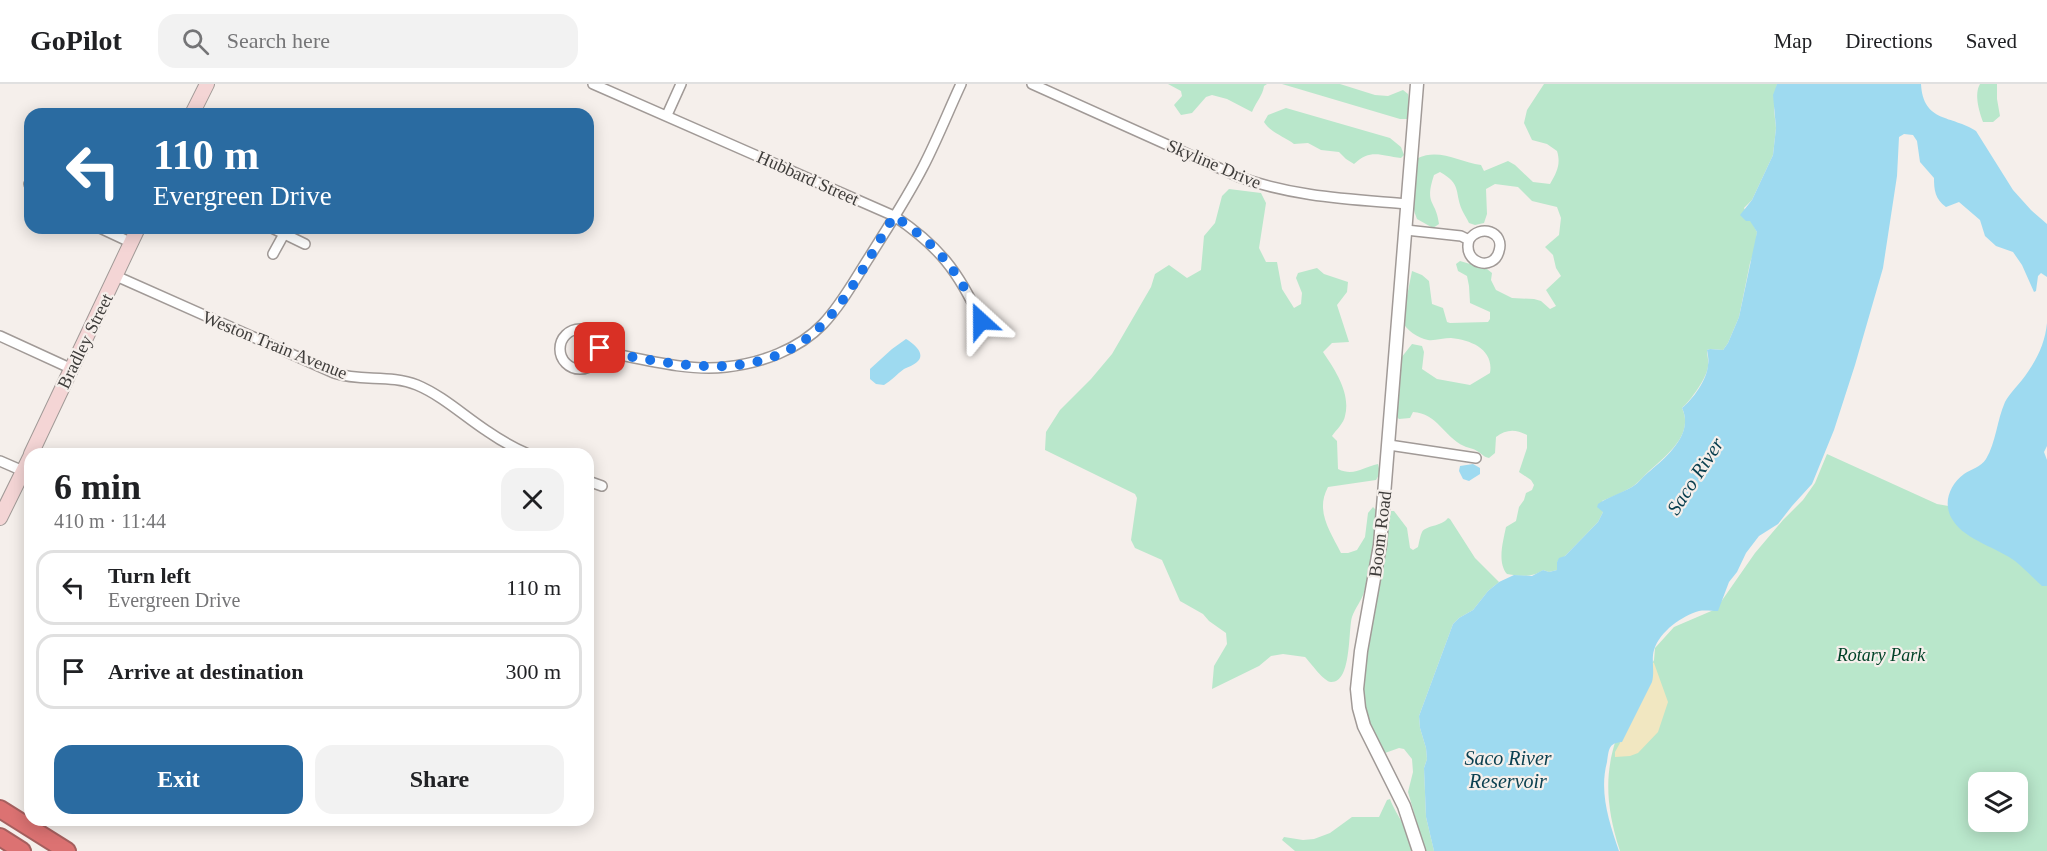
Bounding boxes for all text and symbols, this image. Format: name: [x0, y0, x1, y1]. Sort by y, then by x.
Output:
search box: [158, 14, 578, 68]
text: GoPilot: [30, 25, 122, 56]
icon: search: [179, 25, 212, 58]
text: Search here: [227, 28, 330, 53]
text: Map: [1774, 29, 1812, 53]
text: Directions: [1845, 29, 1933, 53]
text: Saved: [1966, 29, 2017, 53]
icon: left: [54, 132, 132, 210]
text: 110 m: [153, 132, 259, 178]
street label: Skyline Drive: [1164, 135, 1264, 193]
street label: Hubbard Street: [754, 147, 862, 209]
text: Evergreen Drive: [153, 181, 332, 211]
position arrow: [949, 289, 1013, 353]
street label: Bradley Street: [53, 290, 117, 392]
street label: Weston Train Avenue: [200, 307, 350, 383]
pin: [574, 322, 625, 373]
icon: arrive: [583, 331, 616, 364]
water label: Saco River: [1662, 433, 1728, 519]
text: 6 min: [54, 467, 141, 507]
button: close: [501, 468, 564, 531]
street label: Boom Road: [1365, 490, 1395, 578]
text: 410 m · 11:44: [54, 510, 166, 532]
text: Turn left: [108, 563, 191, 588]
icon: left: [57, 571, 90, 604]
text: 110 m: [506, 575, 561, 600]
text: Evergreen Drive: [108, 589, 240, 611]
park label: Rotary Park: [1836, 645, 1926, 665]
icon: arrive: [57, 655, 90, 688]
text: Arrive at destination: [108, 659, 304, 684]
text: 300 m: [505, 659, 561, 684]
button: Exit: [54, 745, 303, 814]
button: Share: [315, 745, 564, 814]
water label: Saco River Reservoir: [1464, 747, 1552, 792]
map controls: [1968, 772, 2028, 832]
button: layers: [1968, 772, 2028, 832]

